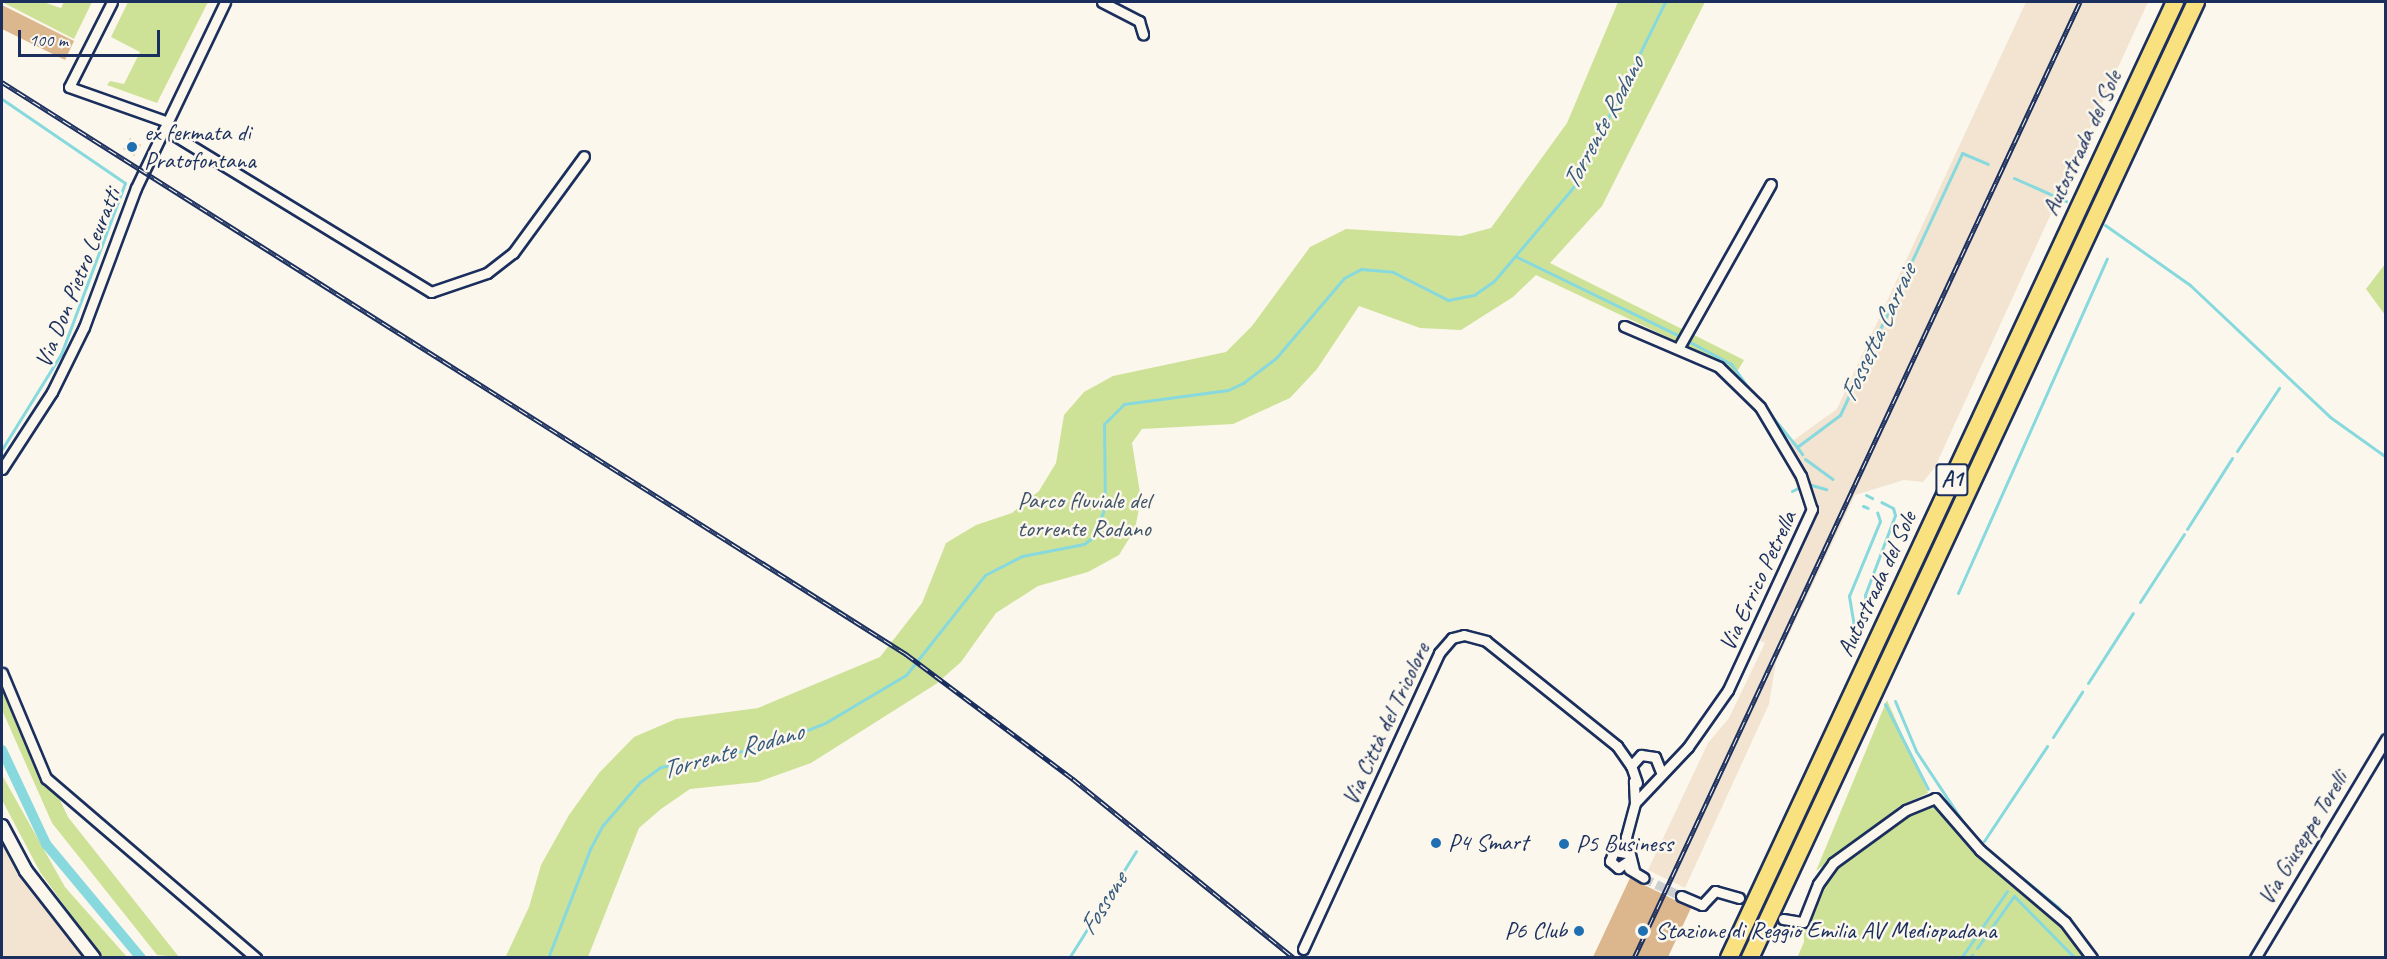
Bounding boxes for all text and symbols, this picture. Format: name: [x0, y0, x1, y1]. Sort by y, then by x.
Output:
scale bar: [21, 18, 164, 56]
text: 100 m: [29, 29, 68, 51]
water label: Torrente Rodano: [1555, 52, 1651, 194]
street label: Autostrada del Sole: [2036, 66, 2128, 220]
place label: ex fermata di Pratofontana: [144, 119, 256, 175]
marker: ex fermata di Pratofontana: [125, 140, 139, 154]
street label: Via Don Pietro Leuratti: [29, 184, 127, 372]
water label: Fossetta Carraie: [1833, 260, 1923, 406]
road number: A1: [1934, 461, 1970, 499]
park label: Parco fluviale del torrente Rodano: [1017, 487, 1151, 543]
street label: Via Errico Petrella: [1713, 507, 1803, 655]
street label: Autostrada del Sole: [1831, 507, 1923, 661]
street label: Via Città del Tricolore: [1336, 639, 1436, 809]
water label: Torrente Rodano: [658, 716, 806, 786]
street label: Via Giuseppe Torelli: [2252, 766, 2354, 910]
place label: P4 Smart: [1448, 829, 1528, 857]
place label: P5 Business: [1576, 830, 1673, 858]
marker: P4 Smart: [1429, 836, 1443, 850]
marker: P5 Business: [1557, 837, 1571, 851]
water label: Fossone: [1072, 867, 1134, 941]
place label: P6 Club: [1504, 917, 1567, 945]
place label: Stazione di Reggio Emilia AV Mediopadana: [1655, 917, 1997, 945]
marker: P6 Club: [1572, 924, 1586, 938]
marker: Stazione di Reggio Emilia AV Mediopadana: [1636, 924, 1650, 938]

